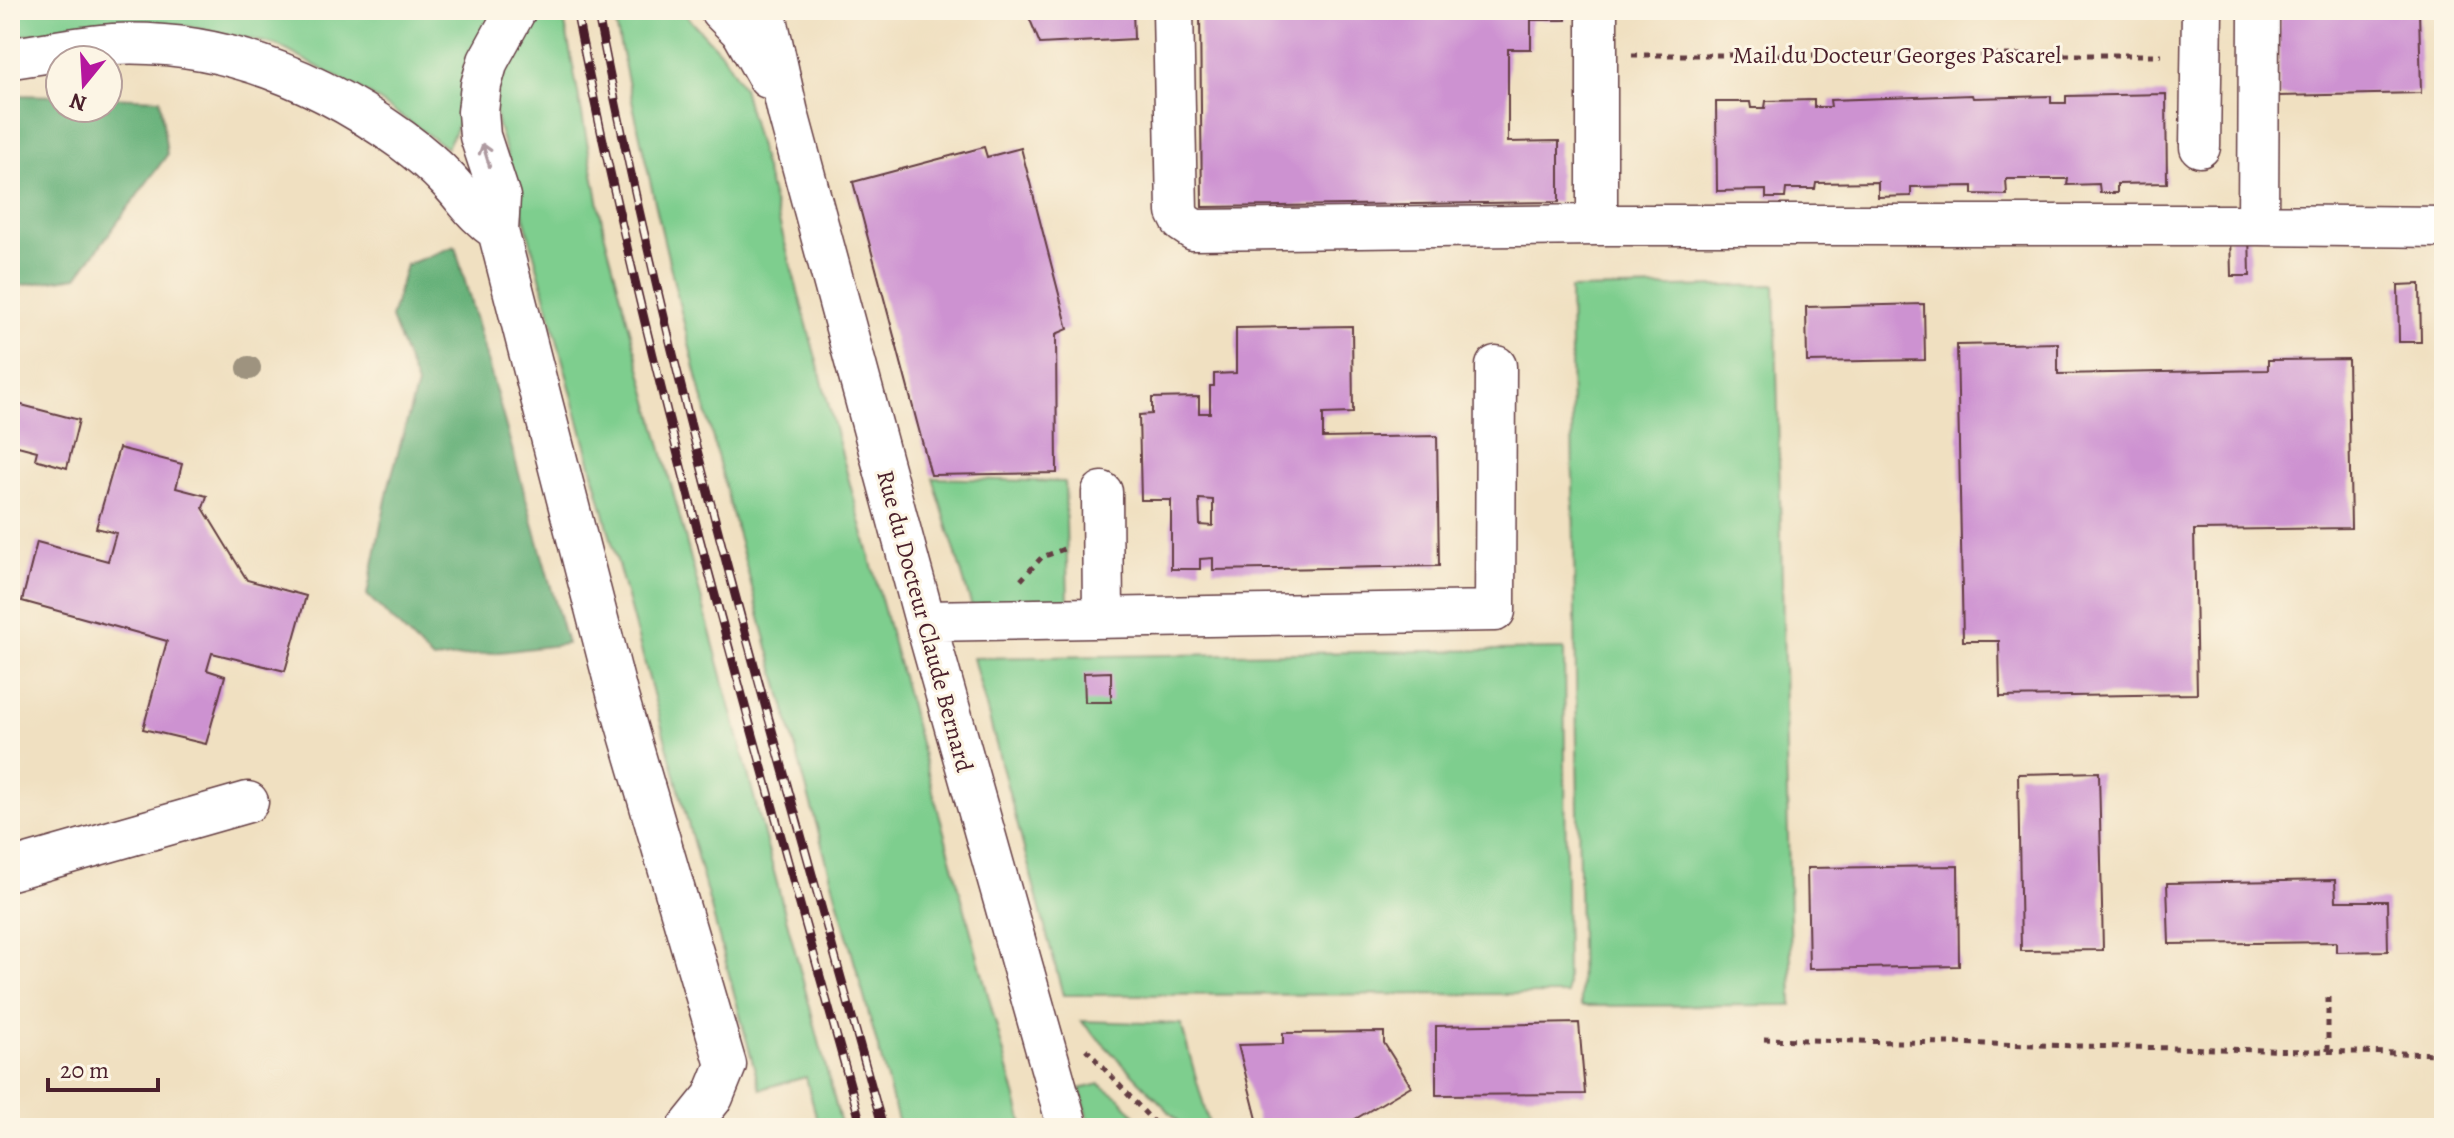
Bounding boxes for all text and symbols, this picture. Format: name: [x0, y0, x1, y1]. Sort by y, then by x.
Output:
street label: Mail du Docteur Georges Pascarel: [1733, 39, 2062, 71]
north arrow: [44, 44, 124, 124]
text: N: [66, 85, 90, 119]
one-way arrow: [478, 143, 493, 168]
street label: Rue du Docteur Claude Bernard: [869, 467, 981, 776]
scale bar: [48, 1042, 158, 1092]
text: 20 m: [60, 1054, 109, 1086]

